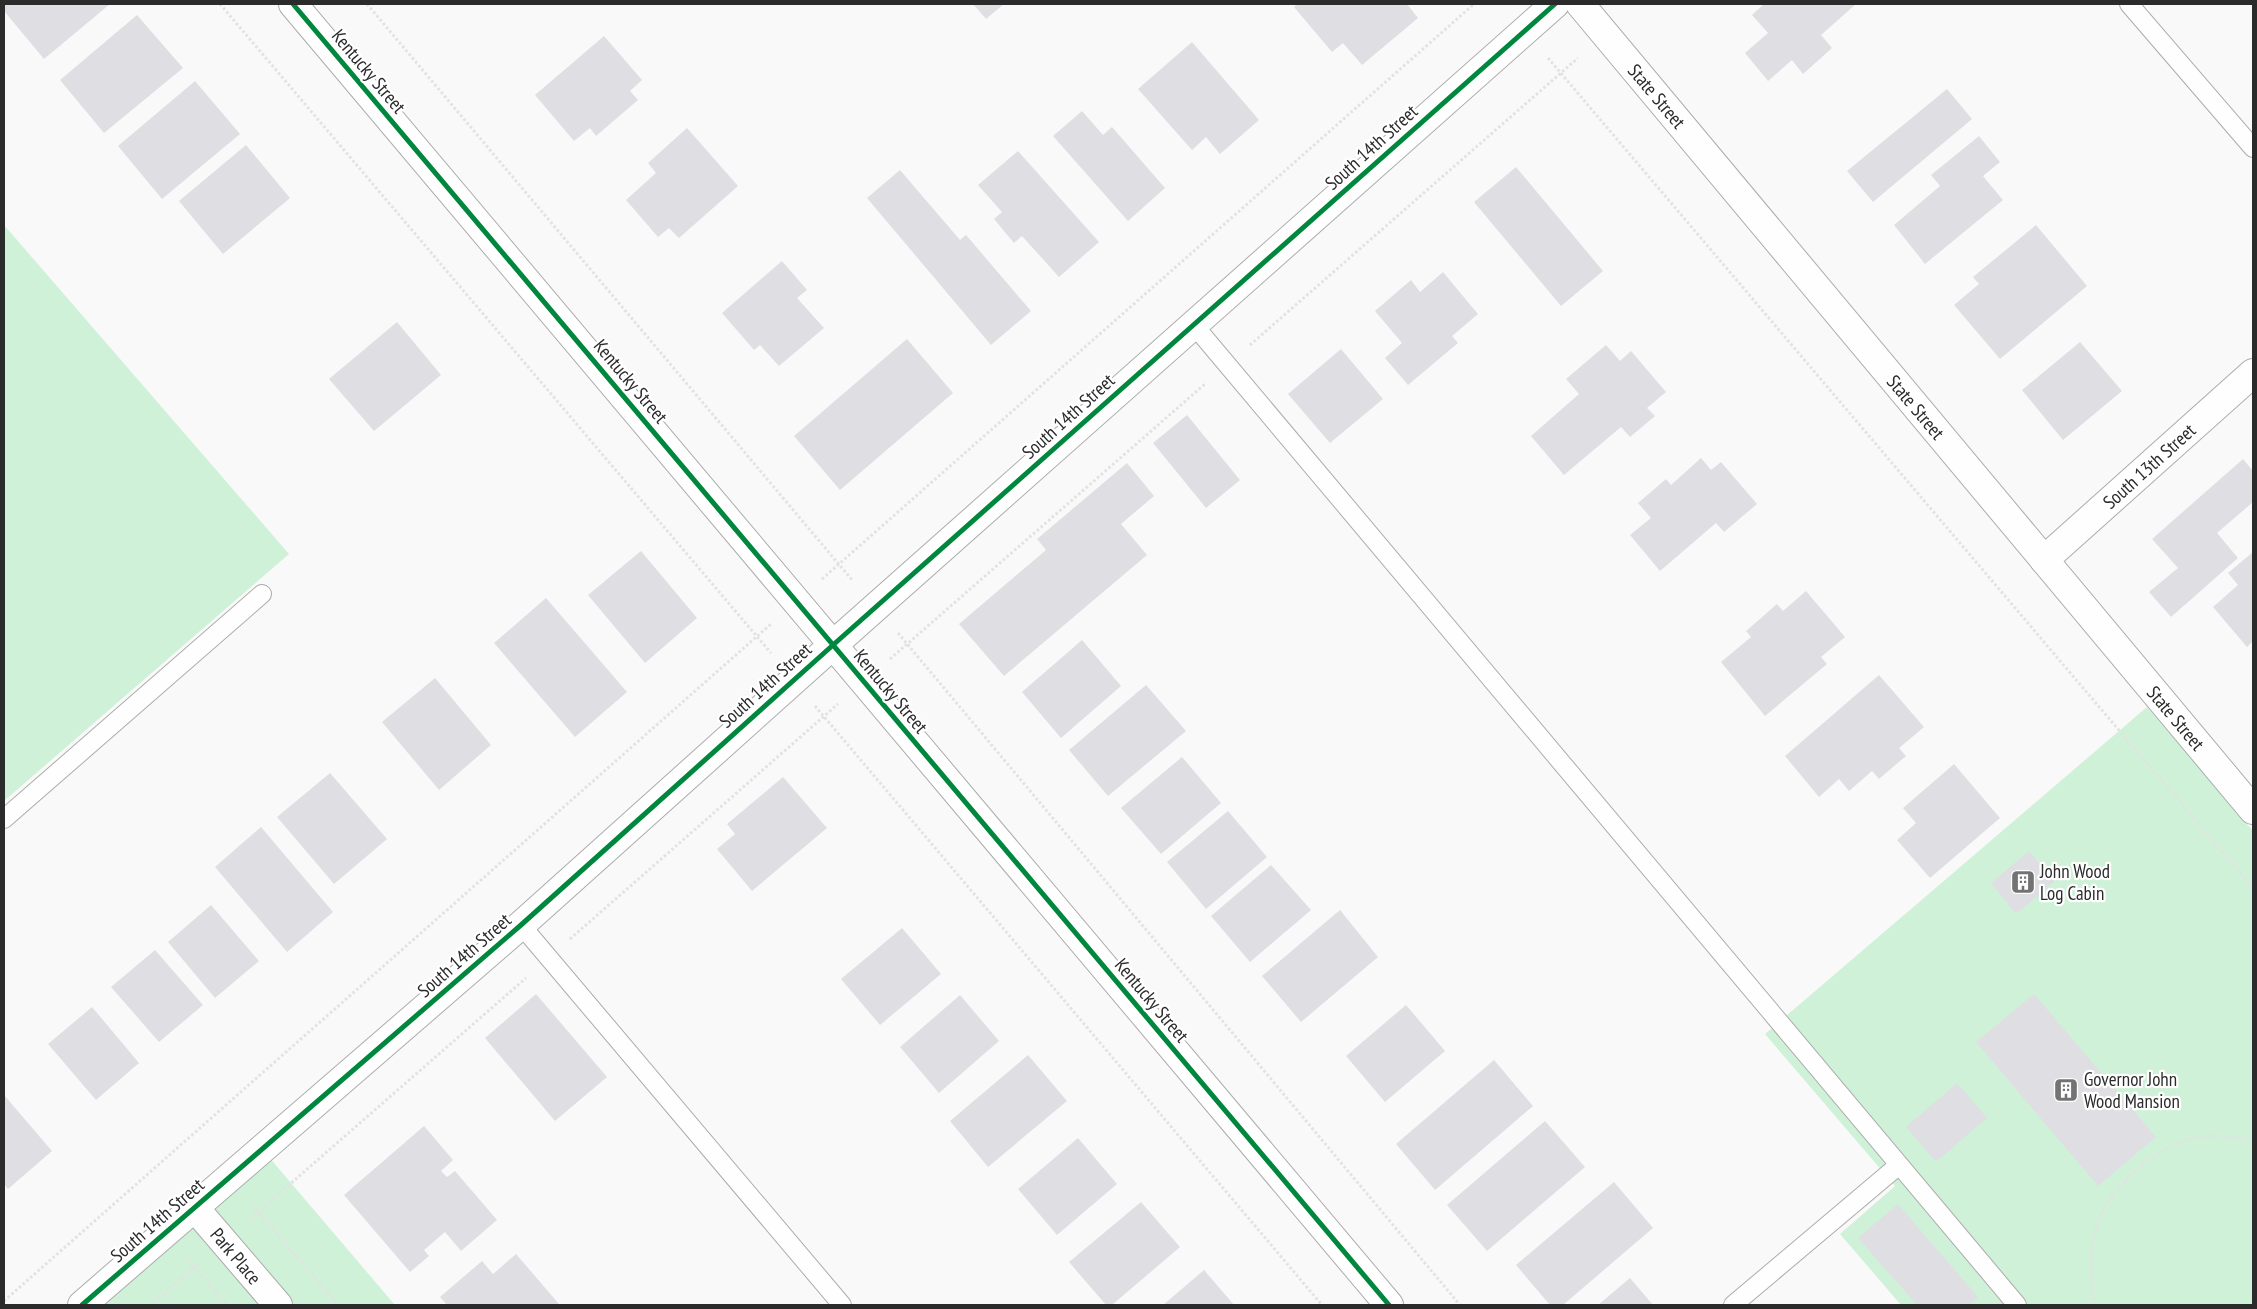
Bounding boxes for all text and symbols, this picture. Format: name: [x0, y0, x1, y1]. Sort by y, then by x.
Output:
street label: Kentucky Street: [327, 24, 412, 119]
street label: State Street: [1623, 59, 1692, 134]
street label: South 14th Street: [1320, 99, 1423, 195]
street label: Kentucky Street: [589, 334, 674, 429]
street label: South 14th Street: [1017, 368, 1120, 464]
street label: State Street: [1882, 370, 1951, 445]
street label: South 13th Street: [2098, 418, 2201, 514]
street label: South 14th Street: [714, 637, 817, 733]
street label: Kentucky Street: [849, 644, 934, 739]
street label: State Street: [2142, 681, 2211, 756]
place label: John Wood Log Cabin: [2039, 859, 2110, 905]
building icon: John Wood Log Cabin: [2010, 869, 2036, 895]
street label: South 14th Street: [412, 907, 516, 1002]
street label: Kentucky Street: [1110, 953, 1195, 1048]
place label: Governor John Wood Mansion: [2084, 1067, 2180, 1113]
building icon: Governor John Wood Mansion: [2053, 1077, 2079, 1103]
street label: South 14th Street: [105, 1172, 209, 1267]
street label: Park Place: [205, 1223, 267, 1289]

